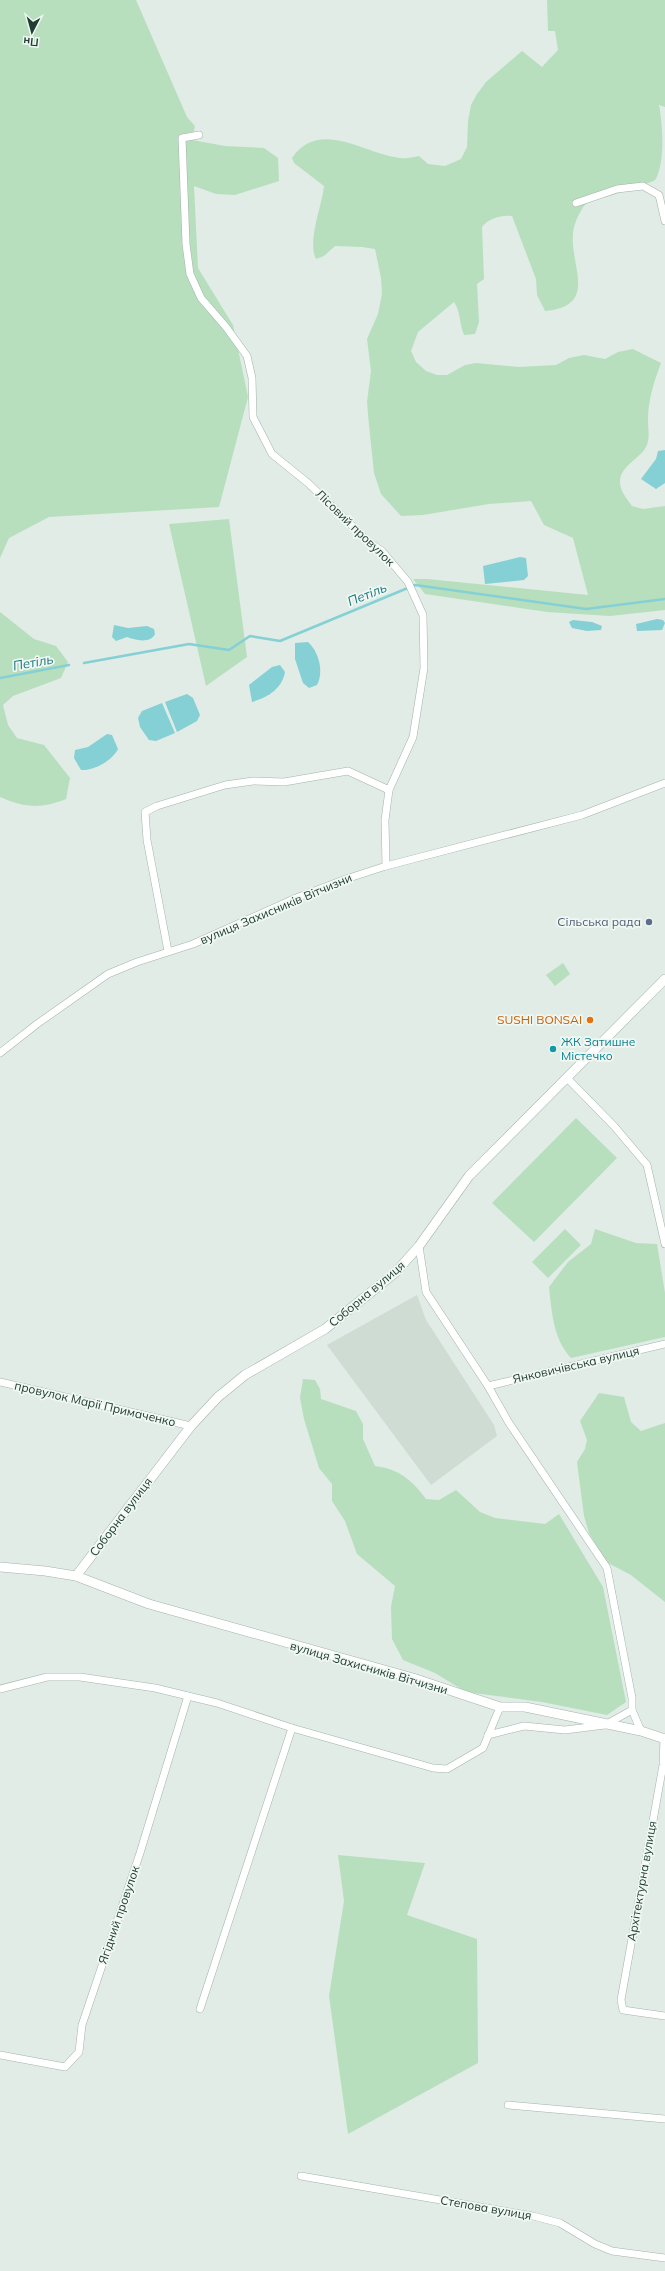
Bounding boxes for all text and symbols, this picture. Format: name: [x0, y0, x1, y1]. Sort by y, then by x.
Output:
north arrow: [12, 12, 52, 52]
text: Пн: [22, 34, 39, 50]
street label: Лісовий провулок: [313, 486, 398, 570]
water label: Петіль: [345, 579, 389, 609]
water label: Петіль: [11, 651, 55, 673]
street label: вулиця Захисників Вітчизни: [198, 870, 354, 947]
place label: Cільська рада: [557, 914, 641, 929]
marker: Cільська рада: [644, 917, 654, 927]
place label: SUSHI BONSAI: [497, 1012, 582, 1027]
marker: SUSHI BONSAI: [585, 1015, 595, 1025]
place label: ЖК Затишне Містечко: [561, 1034, 636, 1063]
marker: ЖК Затишне Містечко: [548, 1044, 558, 1054]
street label: Соборна вулиця: [326, 1257, 408, 1330]
street label: Янковичівська вулиця: [511, 1343, 641, 1386]
street label: провулок Марії Примаченко: [13, 1378, 177, 1429]
street label: Соборна вулиця: [86, 1474, 155, 1559]
street label: вулиця Захисників Вітчизни: [289, 1638, 450, 1697]
street label: Архітектурна вулиця: [624, 1820, 659, 1942]
street label: Ягідний провулок: [95, 1863, 143, 1966]
street label: Степова вулиця: [439, 2192, 533, 2223]

